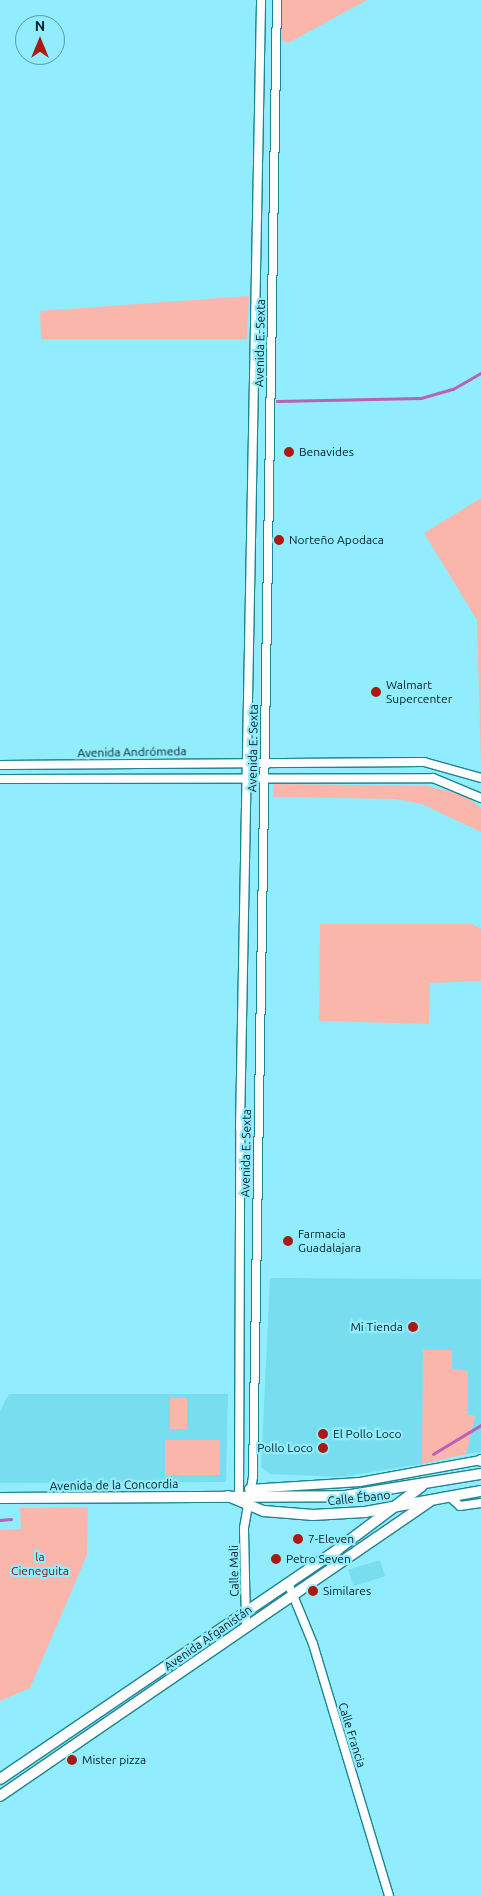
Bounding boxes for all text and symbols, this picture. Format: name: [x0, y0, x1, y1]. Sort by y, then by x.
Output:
north arrow: [15, 15, 65, 65]
text: N: [35, 18, 45, 34]
street label: Avenida E. Sexta: [252, 299, 268, 387]
place label: Benavides: [299, 445, 354, 459]
marker: Benavides: [283, 446, 295, 458]
place label: Norteño Apodaca: [289, 533, 384, 547]
marker: Norteño Apodaca: [273, 534, 285, 546]
place label: Walmart Supercenter: [386, 678, 452, 706]
marker: Walmart Supercenter: [370, 686, 382, 698]
street label: Avenida E. Sexta: [245, 704, 261, 792]
street label: Avenida Andrómeda: [77, 744, 187, 760]
street label: Avenida E. Sexta: [238, 1109, 254, 1197]
place label: Farmacia Guadalajara: [298, 1227, 361, 1255]
marker: Farmacia Guadalajara: [282, 1235, 294, 1247]
place label: Mi Tienda: [350, 1320, 403, 1334]
marker: Mi Tienda: [407, 1321, 419, 1333]
place label: El Pollo Loco: [333, 1427, 401, 1441]
marker: El Pollo Loco: [317, 1428, 329, 1440]
place label: Pollo Loco: [257, 1441, 313, 1455]
marker: Pollo Loco: [317, 1442, 329, 1454]
street label: Avenida de la Concordia: [50, 1477, 178, 1493]
street label: Calle Ébano: [327, 1488, 391, 1508]
place label: 7-Eleven: [308, 1532, 354, 1546]
marker: 7-Eleven: [292, 1533, 304, 1545]
street label: Calle Mali: [226, 1545, 242, 1597]
park label: la Cieneguita: [11, 1550, 69, 1578]
place label: Petro Seven: [286, 1552, 351, 1566]
marker: Petro Seven: [270, 1553, 282, 1565]
place label: Similares: [323, 1584, 371, 1598]
marker: Similares: [307, 1585, 319, 1597]
street label: Avenida Afganistán: [161, 1602, 255, 1674]
street label: Calle Francia: [335, 1701, 369, 1769]
place label: Mister pizza: [82, 1753, 146, 1767]
marker: Mister pizza: [66, 1754, 78, 1766]

